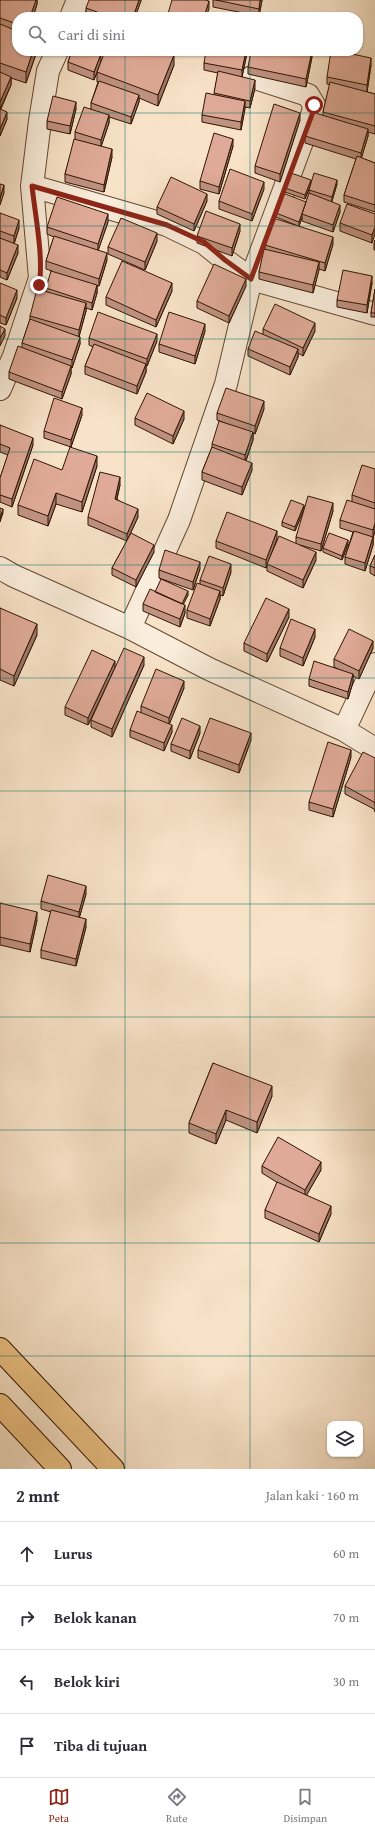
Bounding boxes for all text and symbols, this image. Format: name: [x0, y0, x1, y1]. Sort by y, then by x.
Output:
search box: [12, 12, 363, 56]
icon: search: [26, 23, 48, 45]
text: Cari di sini: [58, 24, 125, 45]
route start: [305, 96, 323, 114]
route end: [30, 276, 48, 294]
map controls: [327, 1421, 363, 1457]
button: layers: [327, 1421, 363, 1457]
text: 2 mnt: [16, 1483, 60, 1508]
text: Jalan kaki · 160 m: [266, 1486, 359, 1505]
icon: ahead: [16, 1543, 38, 1565]
text: Lurus: [54, 1543, 92, 1564]
text: 60 m: [333, 1544, 359, 1563]
icon: right: [16, 1607, 38, 1629]
text: Belok kanan: [54, 1607, 137, 1628]
text: 70 m: [333, 1608, 359, 1627]
icon: left: [16, 1671, 38, 1693]
text: Belok kiri: [54, 1671, 120, 1692]
text: 30 m: [333, 1672, 359, 1691]
icon: arrive: [16, 1735, 38, 1757]
text: Tiba di tujuan: [54, 1735, 147, 1756]
tab: Peta: [48, 1786, 70, 1826]
tab: Rute: [166, 1786, 188, 1826]
tab: Disimpan: [284, 1786, 327, 1826]

